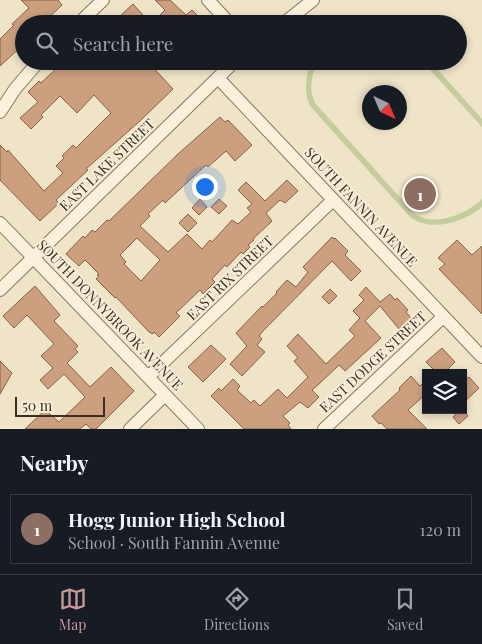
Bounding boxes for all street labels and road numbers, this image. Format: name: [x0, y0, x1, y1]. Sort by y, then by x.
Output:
street label: EAST LAKE STREET: [55, 114, 159, 215]
street label: SOUTH FANNIN AVENUE: [301, 143, 422, 271]
street label: EAST RIX STREET: [182, 231, 277, 324]
street label: SOUTH DONNYBROOK AVENUE: [33, 235, 188, 394]
street label: EAST DODGE STREET: [315, 307, 431, 416]

